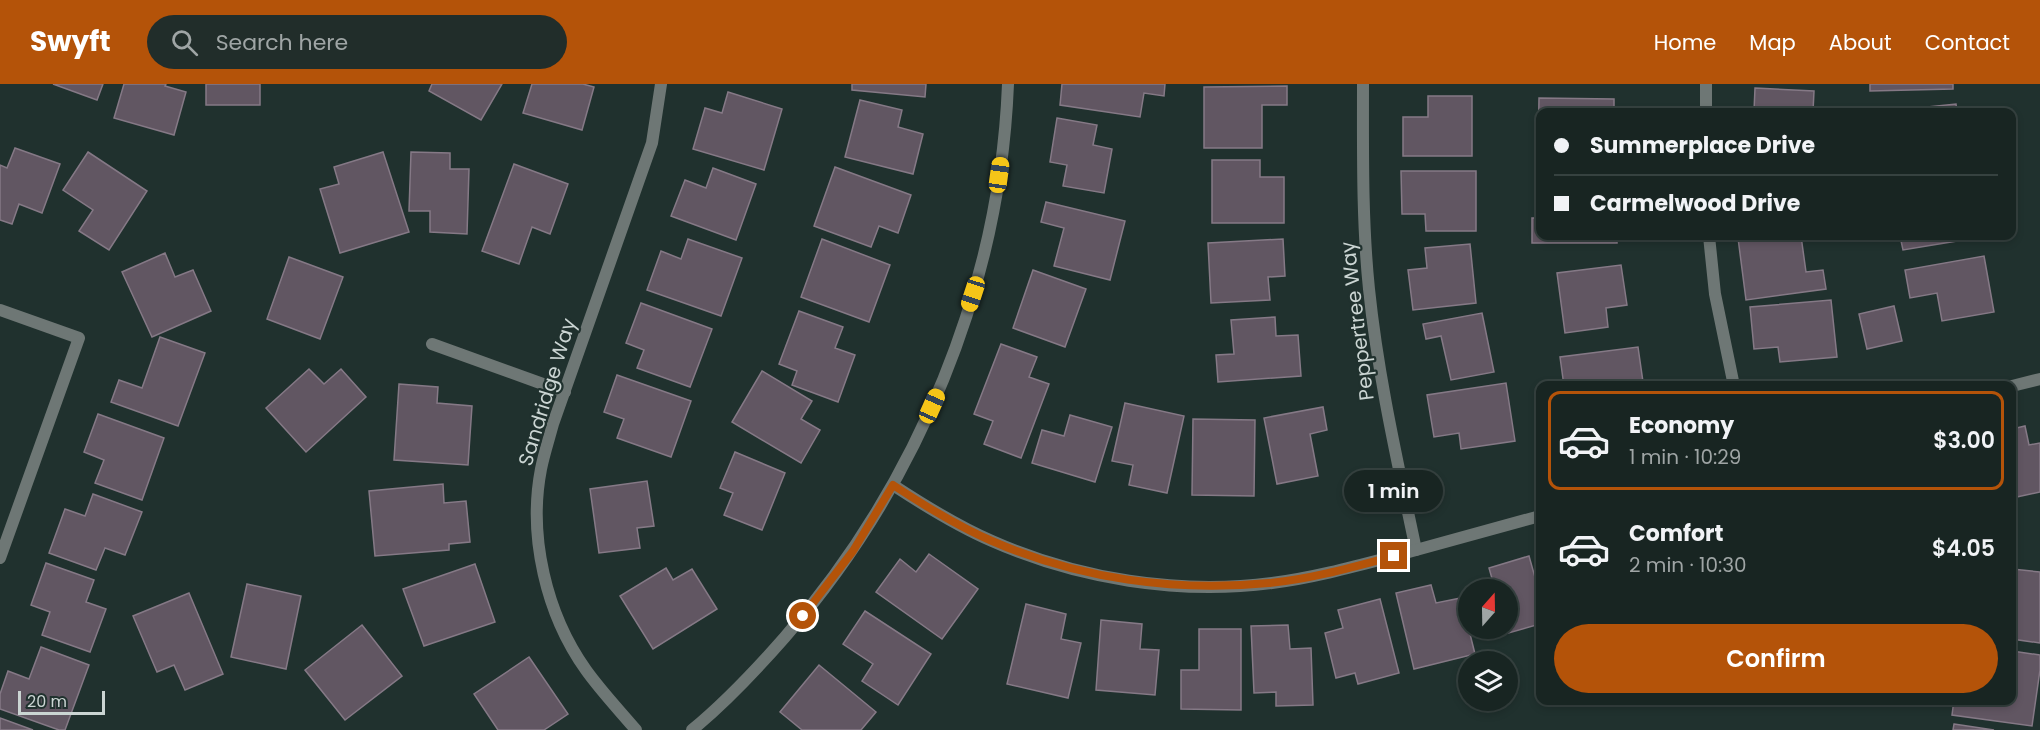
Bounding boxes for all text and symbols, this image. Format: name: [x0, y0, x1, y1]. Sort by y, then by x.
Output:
search box: [147, 15, 567, 69]
text: Swyft: [30, 22, 111, 61]
icon: search: [168, 26, 201, 59]
text: Search here: [216, 27, 348, 58]
text: Home: [1654, 28, 1716, 57]
text: Map: [1749, 28, 1796, 57]
text: About: [1829, 28, 1892, 57]
text: Contact: [1925, 28, 2010, 57]
text: Summerplace Drive: [1590, 130, 1815, 161]
car: [988, 156, 1010, 194]
text: Carmelwood Drive: [1590, 188, 1800, 219]
street label: Peppertree Way: [1333, 240, 1381, 402]
car: [959, 274, 987, 314]
street label: Sandridge Way: [511, 315, 583, 469]
car: [916, 386, 948, 426]
text: Economy: [1629, 410, 1734, 441]
icon: car: [1557, 414, 1611, 468]
text: $3.00: [1933, 425, 1995, 456]
text: 1 min · 10:29: [1629, 443, 1741, 471]
callout: 1 min: [1344, 469, 1444, 511]
text: 1 min: [1368, 477, 1419, 505]
text: Comfort: [1629, 518, 1723, 549]
icon: car: [1557, 522, 1611, 576]
text: $4.05: [1932, 533, 1995, 564]
route end: [1380, 542, 1407, 569]
text: 2 min · 10:30: [1629, 551, 1747, 579]
north arrow: [1458, 579, 1518, 639]
map controls: [1458, 579, 1518, 711]
route start: [789, 602, 816, 629]
button: Confirm: [1554, 624, 1998, 693]
button: layers: [1458, 651, 1518, 711]
scale bar: [18, 688, 105, 716]
text: 20 m: [27, 690, 67, 713]

